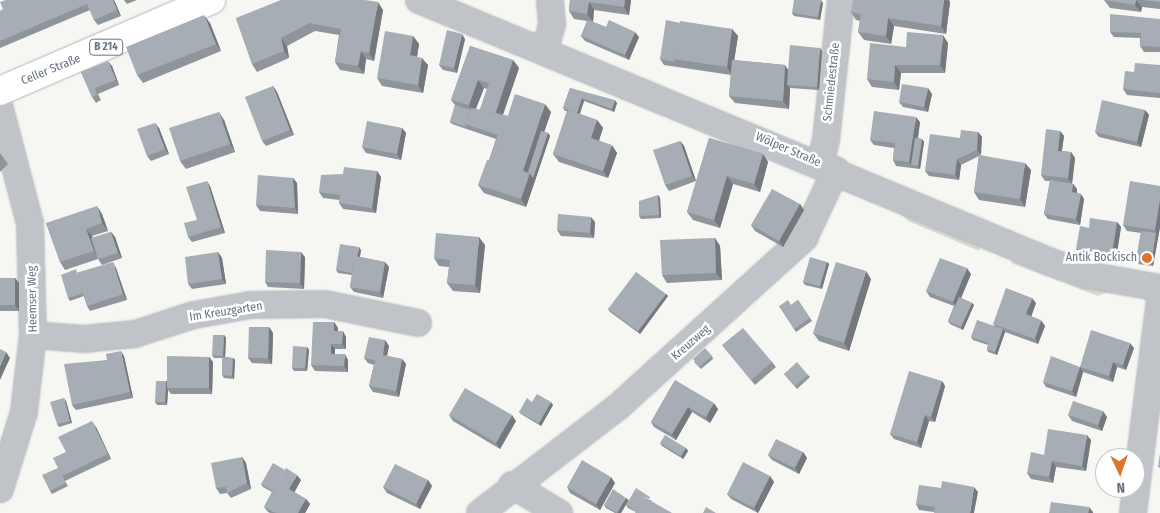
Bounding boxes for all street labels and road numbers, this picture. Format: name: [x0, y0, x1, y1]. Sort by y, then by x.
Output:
road number: B 214: [88, 38, 124, 56]
street label: Schmiedestraße: [821, 42, 843, 122]
street label: Celler Straße: [19, 52, 83, 88]
street label: Wölper Straße: [753, 130, 823, 170]
street label: Heemser Weg: [25, 265, 41, 333]
street label: Im Kreuzgarten: [188, 299, 264, 325]
street label: Kreuzweg: [669, 322, 713, 364]

